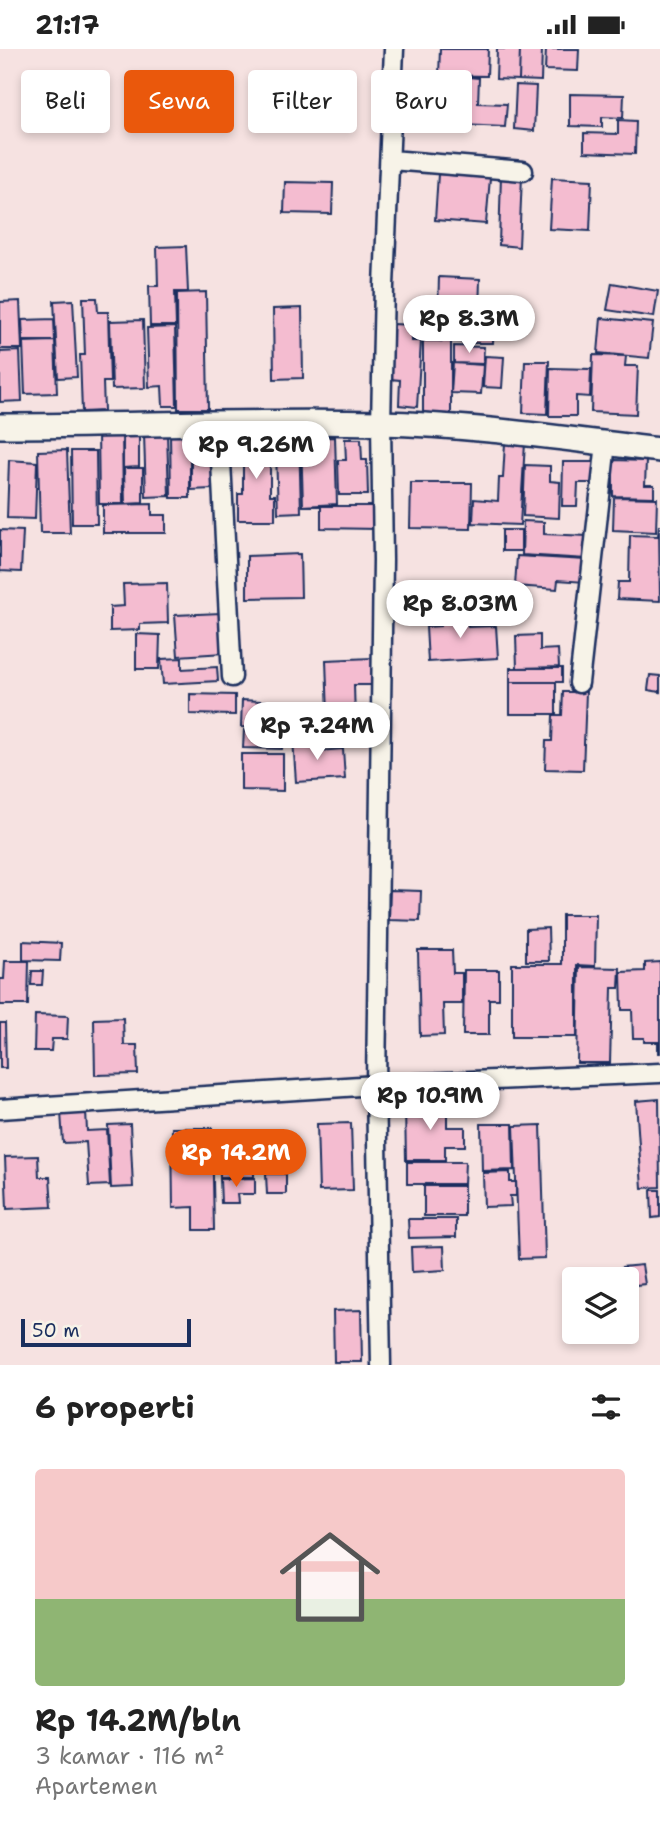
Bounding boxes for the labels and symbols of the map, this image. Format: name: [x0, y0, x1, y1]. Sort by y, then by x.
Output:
pin: Rp 8.3M: [404, 295, 534, 355]
pin: Rp 9.26M: [184, 421, 328, 481]
pin: Rp 8.03M: [388, 581, 532, 640]
pin: Rp 7.24M: [245, 703, 389, 762]
pin: Rp 10.9M: [358, 1073, 502, 1132]
pin: Rp 14.2M: [164, 1129, 308, 1189]
scale bar: [21, 1316, 191, 1348]

